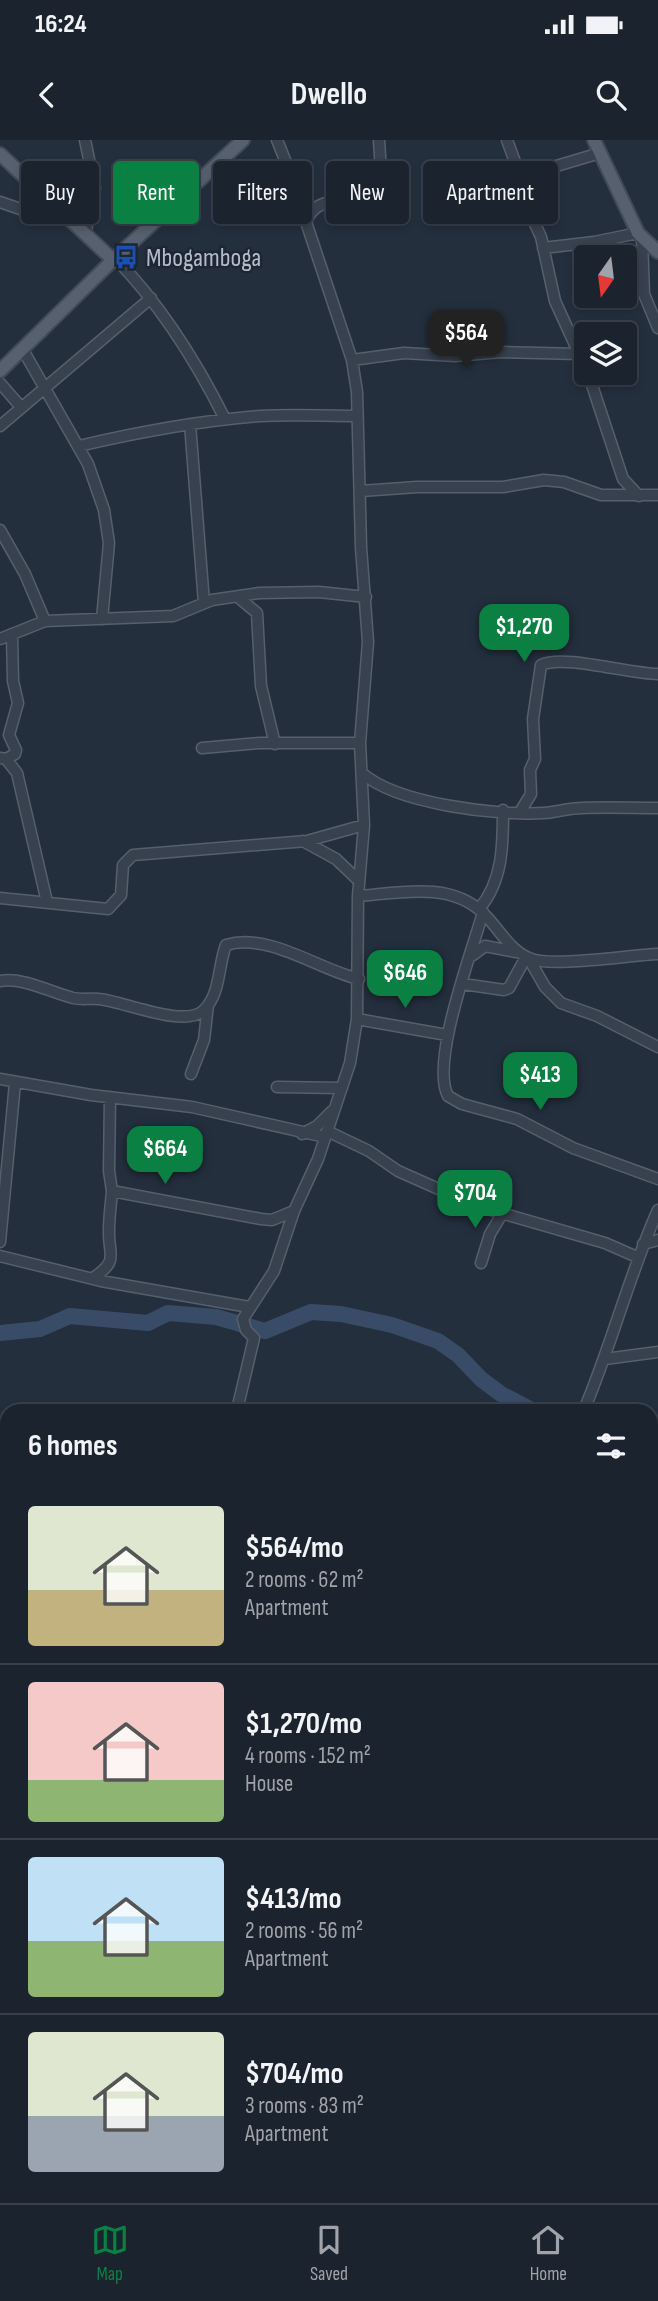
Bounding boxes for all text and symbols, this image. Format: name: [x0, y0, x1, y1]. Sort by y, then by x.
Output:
text: 16:24: [35, 9, 87, 40]
text: Dwello: [291, 75, 367, 114]
icon: back: [28, 76, 66, 114]
icon: search: [592, 76, 630, 114]
chip: Buy: [21, 161, 99, 224]
chip: Rent: [113, 161, 199, 224]
chip: Filters: [213, 161, 312, 224]
chip: New: [326, 161, 409, 224]
chip: Apartment: [423, 161, 558, 224]
bus stop icon: Mbogamboga: [112, 243, 140, 271]
place label: Mbogamboga: [146, 243, 261, 274]
north arrow: [574, 245, 637, 308]
map controls: [574, 245, 637, 385]
pin: $564: [425, 310, 507, 370]
text: $564: [444, 319, 488, 347]
button: layers: [574, 322, 637, 385]
pin: $1,270: [467, 604, 581, 664]
text: $1,270: [495, 613, 553, 641]
pin: $646: [364, 950, 446, 1010]
text: $646: [383, 959, 427, 987]
pin: $413: [499, 1052, 581, 1112]
text: $413: [519, 1061, 561, 1089]
pin: $664: [124, 1126, 206, 1186]
text: $664: [143, 1135, 187, 1163]
pin: $704: [434, 1170, 516, 1230]
text: $704: [453, 1179, 497, 1207]
icon: filters: [592, 1427, 630, 1465]
text: 6 homes: [28, 1428, 117, 1464]
text: $564/mo: [245, 1530, 344, 1566]
icon: home: [84, 1534, 168, 1618]
text: 2 rooms · 62 m²: [245, 1566, 364, 1594]
text: Apartment: [245, 1594, 329, 1622]
text: $1,270/mo: [245, 1706, 362, 1742]
icon: home: [84, 1710, 168, 1794]
text: 4 rooms · 152 m²: [245, 1742, 371, 1770]
text: House: [245, 1770, 293, 1798]
text: $413/mo: [245, 1881, 342, 1917]
icon: home: [84, 1885, 168, 1969]
text: 2 rooms · 56 m²: [245, 1917, 363, 1945]
text: Apartment: [245, 1945, 329, 1973]
text: $704/mo: [245, 2056, 344, 2092]
icon: home: [84, 2060, 168, 2144]
text: 3 rooms · 83 m²: [245, 2092, 364, 2120]
text: Apartment: [245, 2120, 329, 2148]
tab: Map: [91, 2221, 129, 2286]
tab: Saved: [310, 2221, 348, 2286]
tab: Home: [529, 2221, 567, 2286]

